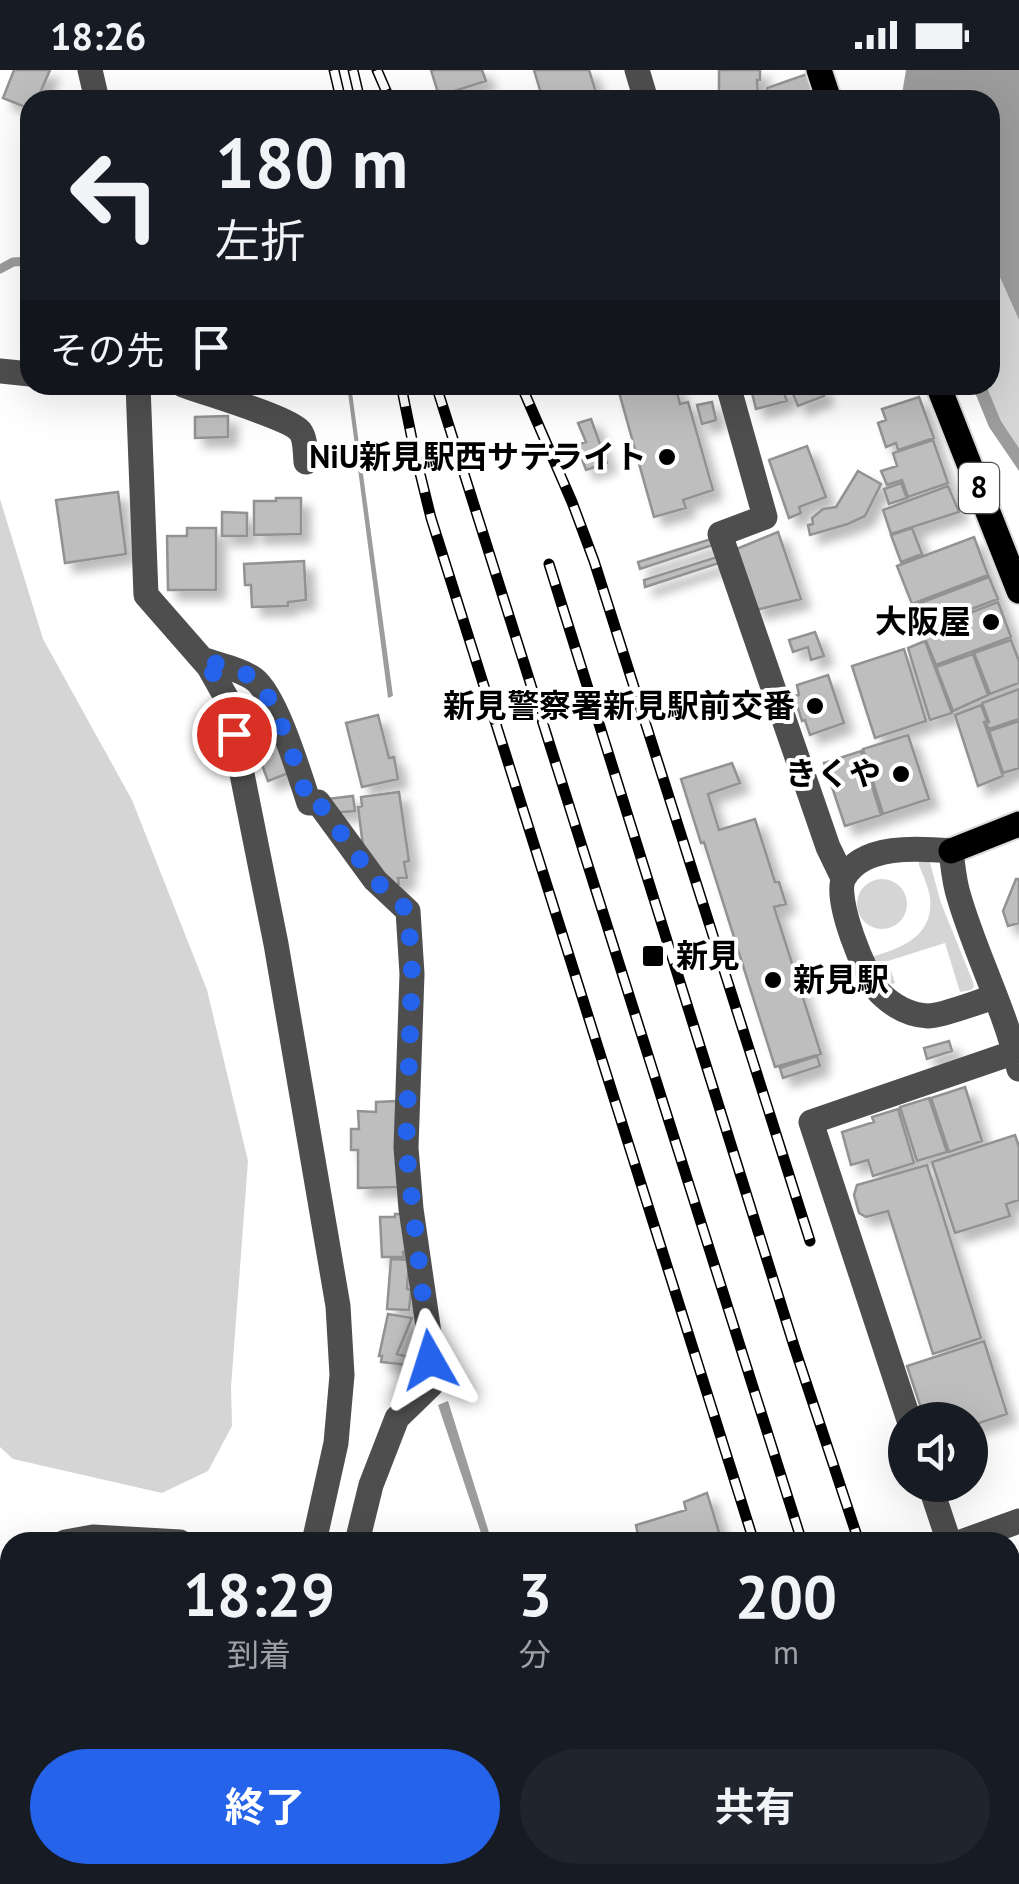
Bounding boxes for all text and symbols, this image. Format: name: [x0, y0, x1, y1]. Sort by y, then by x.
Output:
text: 18:26: [50, 11, 146, 60]
text: 180 m: [215, 117, 408, 207]
icon: left: [50, 130, 180, 260]
text: 左折: [215, 211, 305, 269]
icon: arrive: [184, 320, 239, 375]
text: その先: [50, 325, 164, 374]
place label: NiU新見駅西サテライト: [309, 435, 647, 477]
marker: NiU新見駅西サテライト: [656, 446, 678, 468]
road number: 8: [959, 463, 999, 513]
place label: 大阪屋: [875, 600, 971, 642]
marker: 大阪屋: [980, 611, 1002, 633]
place label: 新見警察署新見駅前交番: [443, 684, 795, 726]
pin: [192, 692, 277, 777]
marker: 新見警察署新見駅前交番: [804, 695, 826, 717]
icon: arrive: [207, 707, 262, 762]
place label: きくや: [785, 752, 881, 794]
marker: きくや: [890, 763, 912, 785]
place label: 新見: [676, 934, 740, 976]
marker: 新見: [640, 943, 666, 969]
place label: 新見駅: [793, 958, 889, 1000]
marker: 新見駅: [762, 969, 784, 991]
position arrow: [378, 1308, 482, 1412]
map controls: [888, 1402, 988, 1502]
button: sound: [888, 1402, 988, 1502]
text: 18:29: [183, 1555, 335, 1633]
text: 3: [518, 1555, 552, 1633]
text: 200: [735, 1557, 837, 1635]
text: m: [773, 1631, 799, 1673]
text: 到着: [227, 1633, 291, 1675]
text: 分: [519, 1633, 551, 1675]
button: 終了: [30, 1749, 500, 1864]
button: 共有: [520, 1749, 990, 1864]

